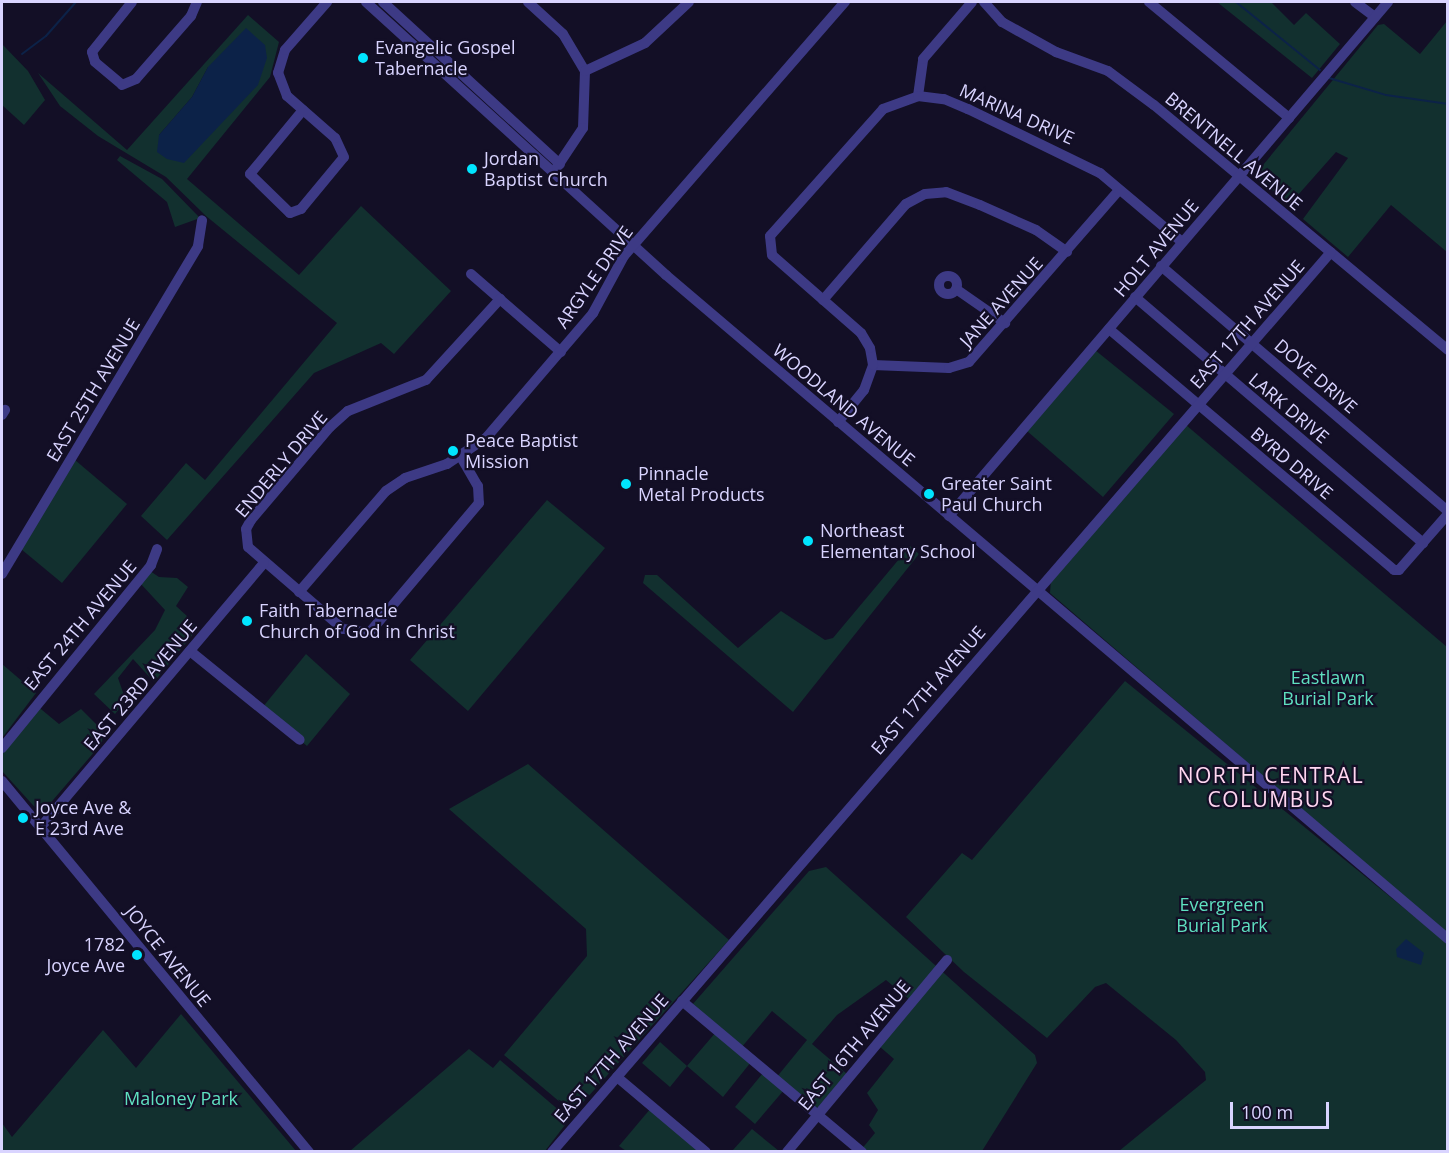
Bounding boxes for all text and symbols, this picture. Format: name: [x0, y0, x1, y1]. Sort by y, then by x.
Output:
place label: Evangelic Gospel Tabernacle: [375, 37, 515, 80]
marker: Evangelic Gospel Tabernacle: [356, 51, 370, 65]
street label: MARINA DRIVE: [956, 79, 1078, 149]
street label: BRENTNELL AVENUE: [1161, 87, 1307, 215]
place label: Jordan Baptist Church: [484, 148, 608, 190]
marker: Jordan Baptist Church: [465, 162, 479, 176]
street label: HOLT AVENUE: [1109, 195, 1203, 301]
street label: ARGYLE DRIVE: [551, 222, 637, 332]
street label: JANE AVENUE: [955, 253, 1047, 351]
street label: EAST 17TH AVENUE: [1185, 255, 1309, 393]
street label: EAST 25TH AVENUE: [42, 315, 144, 465]
street label: DOVE DRIVE: [1270, 334, 1362, 418]
street label: WOODLAND AVENUE: [769, 339, 919, 471]
street label: LARK DRIVE: [1245, 368, 1333, 448]
street label: ENDERLY DRIVE: [230, 407, 332, 521]
street label: BYRD DRIVE: [1247, 422, 1337, 504]
place label: Peace Baptist Mission: [465, 430, 578, 472]
marker: Peace Baptist Mission: [446, 444, 460, 458]
place label: Pinnacle Metal Products: [638, 463, 765, 506]
place label: Greater Saint Paul Church: [941, 473, 1052, 516]
marker: Pinnacle Metal Products: [619, 477, 633, 491]
marker: Greater Saint Paul Church: [922, 487, 936, 501]
place label: Northeast Elementary School: [820, 520, 976, 562]
marker: Northeast Elementary School: [801, 534, 815, 548]
street label: EAST 24TH AVENUE: [19, 556, 141, 694]
place label: Faith Tabernacle Church of God in Christ: [259, 600, 455, 642]
marker: Faith Tabernacle Church of God in Christ: [240, 614, 254, 628]
street label: EAST 23RD AVENUE: [79, 615, 201, 755]
street label: EAST 17TH AVENUE: [866, 621, 990, 759]
park label: Eastlawn Burial Park: [1282, 667, 1374, 710]
district label: NORTH CENTRAL COLUMBUS: [1178, 762, 1364, 812]
place label: Joyce Ave & E 23rd Ave: [35, 797, 131, 840]
marker: Joyce Ave & E 23rd Ave: [16, 811, 30, 825]
park label: Evergreen Burial Park: [1176, 894, 1268, 936]
street label: JOYCE AVENUE: [121, 901, 215, 1011]
place label: 1782 Joyce Ave: [46, 934, 125, 976]
marker: 1782 Joyce Ave: [130, 948, 144, 962]
street label: EAST 16TH AVENUE: [793, 976, 915, 1114]
street label: EAST 17TH AVENUE: [549, 989, 673, 1127]
park label: Maloney Park: [124, 1087, 238, 1109]
scale bar: [1233, 1090, 1332, 1128]
text: 100 m: [1241, 1100, 1293, 1124]

